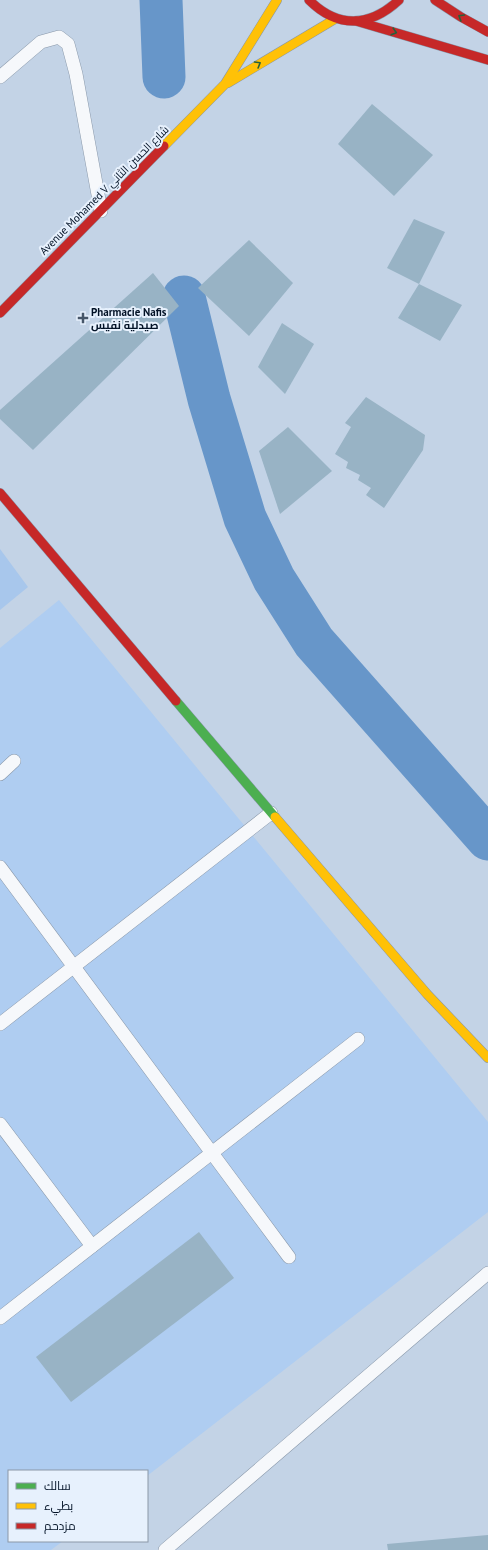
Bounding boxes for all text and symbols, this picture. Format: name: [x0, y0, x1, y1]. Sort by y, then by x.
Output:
one-way arrow: [458, 14, 465, 22]
one-way arrow: [390, 27, 397, 36]
one-way arrow: [254, 62, 261, 69]
street label: Avenue Mohamed V شارع الحسن الثاني: [36, 122, 173, 259]
place label: Pharmacie Nafis صيدلية نفيس: [91, 305, 167, 332]
marker: Pharmacie Nafis صيدلية نفيس: [78, 313, 88, 323]
legend: [8, 1470, 148, 1542]
text: سالك: [44, 1478, 71, 1493]
text: بطيء: [44, 1498, 73, 1516]
text: مزدحم: [44, 1518, 76, 1534]

